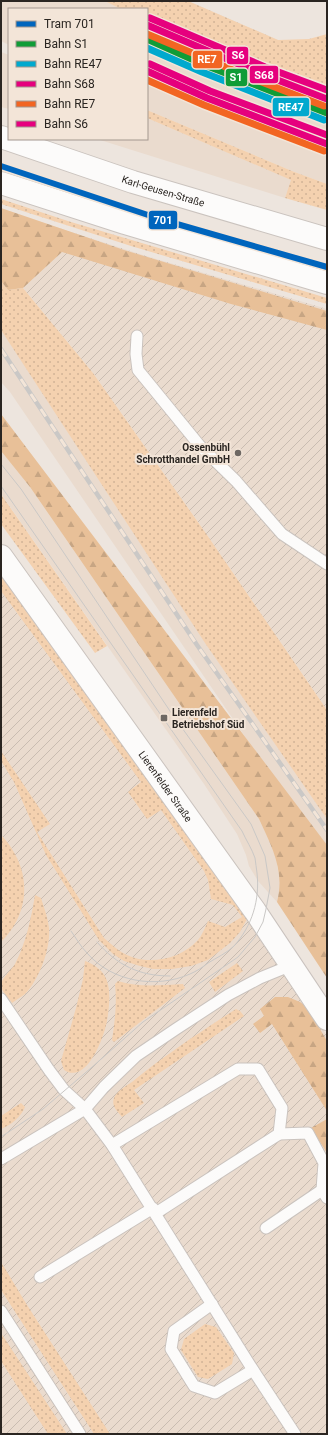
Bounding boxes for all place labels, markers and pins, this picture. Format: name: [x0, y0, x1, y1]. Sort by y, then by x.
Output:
place label: Ossenbühl Schrotthandel GmbH: [136, 442, 230, 465]
marker: Ossenbühl Schrotthandel GmbH: [233, 448, 243, 458]
place label: Lierenfeld Betriebshof Süd: [172, 707, 245, 730]
marker: Lierenfeld Betriebshof Süd: [159, 713, 169, 723]

